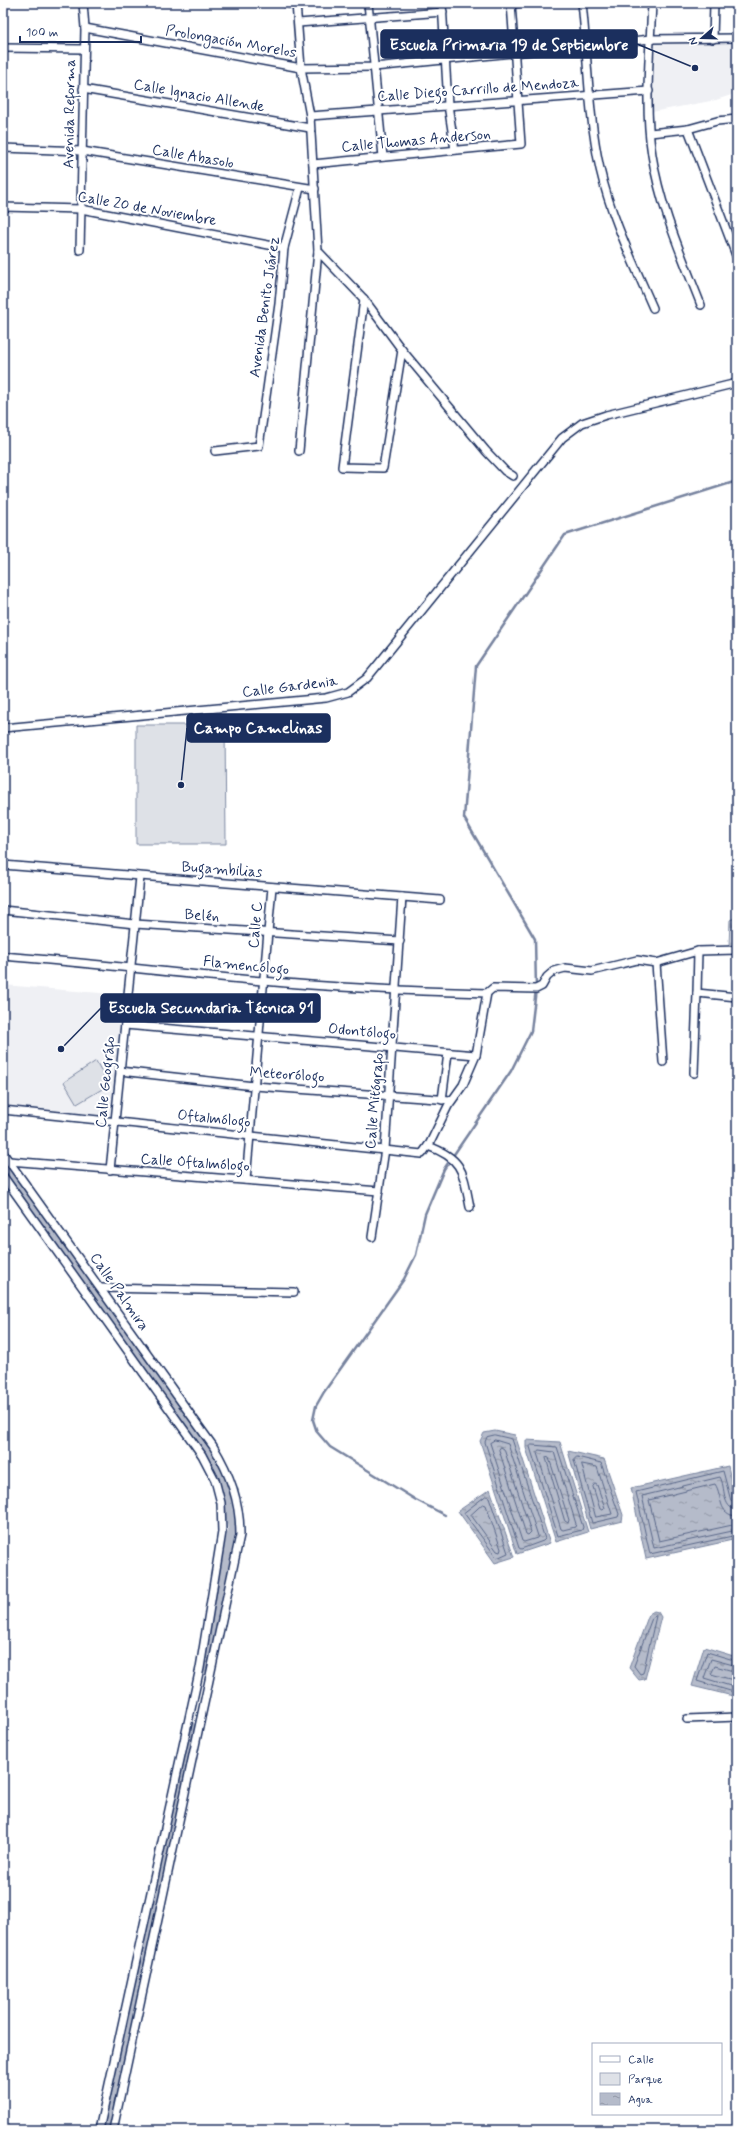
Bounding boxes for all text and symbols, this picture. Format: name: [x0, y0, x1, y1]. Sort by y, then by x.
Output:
scale bar: [20, 18, 141, 44]
north arrow: [682, 18, 722, 58]
street label: Prolongación Morelos: [164, 21, 298, 64]
text: 100 m: [26, 25, 58, 41]
callout: Escuela Primaria 19 de Septiembre: [381, 30, 637, 58]
text: Escuela Primaria 19 de Septiembre: [390, 35, 628, 56]
text: N: [686, 35, 701, 47]
street label: Avenida Reforma: [59, 59, 83, 169]
street label: Calle Diego Carrillo de Mendoza: [377, 73, 581, 108]
street label: Calle Ignacio Allende: [132, 75, 266, 117]
street label: Calle Thomas Anderson: [340, 125, 492, 157]
street label: Calle Abasolo: [151, 140, 236, 174]
street label: Calle 20 de Noviembre: [76, 187, 218, 231]
street label: Avenida Benito Juárez: [245, 235, 285, 379]
street label: Calle Gardenia: [241, 671, 340, 703]
callout: Campo Camelinas: [187, 714, 330, 742]
text: Campo Camelinas: [194, 718, 322, 739]
street label: Bugambilias: [181, 857, 263, 884]
street label: Calle C: [244, 900, 268, 949]
street label: Belén: [184, 905, 220, 927]
street label: Flamencólogo: [202, 952, 290, 981]
callout: Escuela Secundaria Técnica 91: [101, 994, 320, 1022]
text: Escuela Secundaria Técnica 91: [108, 998, 314, 1019]
street label: Odontólogo: [327, 1019, 397, 1046]
street label: Calle Geográfo: [91, 1035, 123, 1129]
street label: Calle Mitógrafo: [361, 1052, 391, 1150]
street label: Meteorólogo: [249, 1062, 325, 1089]
street label: Oftalmólogo: [176, 1105, 252, 1134]
street label: Calle Oftalmólogo: [140, 1149, 250, 1178]
street label: Calle Palmira: [85, 1249, 153, 1335]
legend: [592, 2043, 722, 2115]
text: Calle: [628, 2052, 654, 2068]
text: Parque: [628, 2072, 663, 2088]
text: Agua: [628, 2092, 653, 2108]

